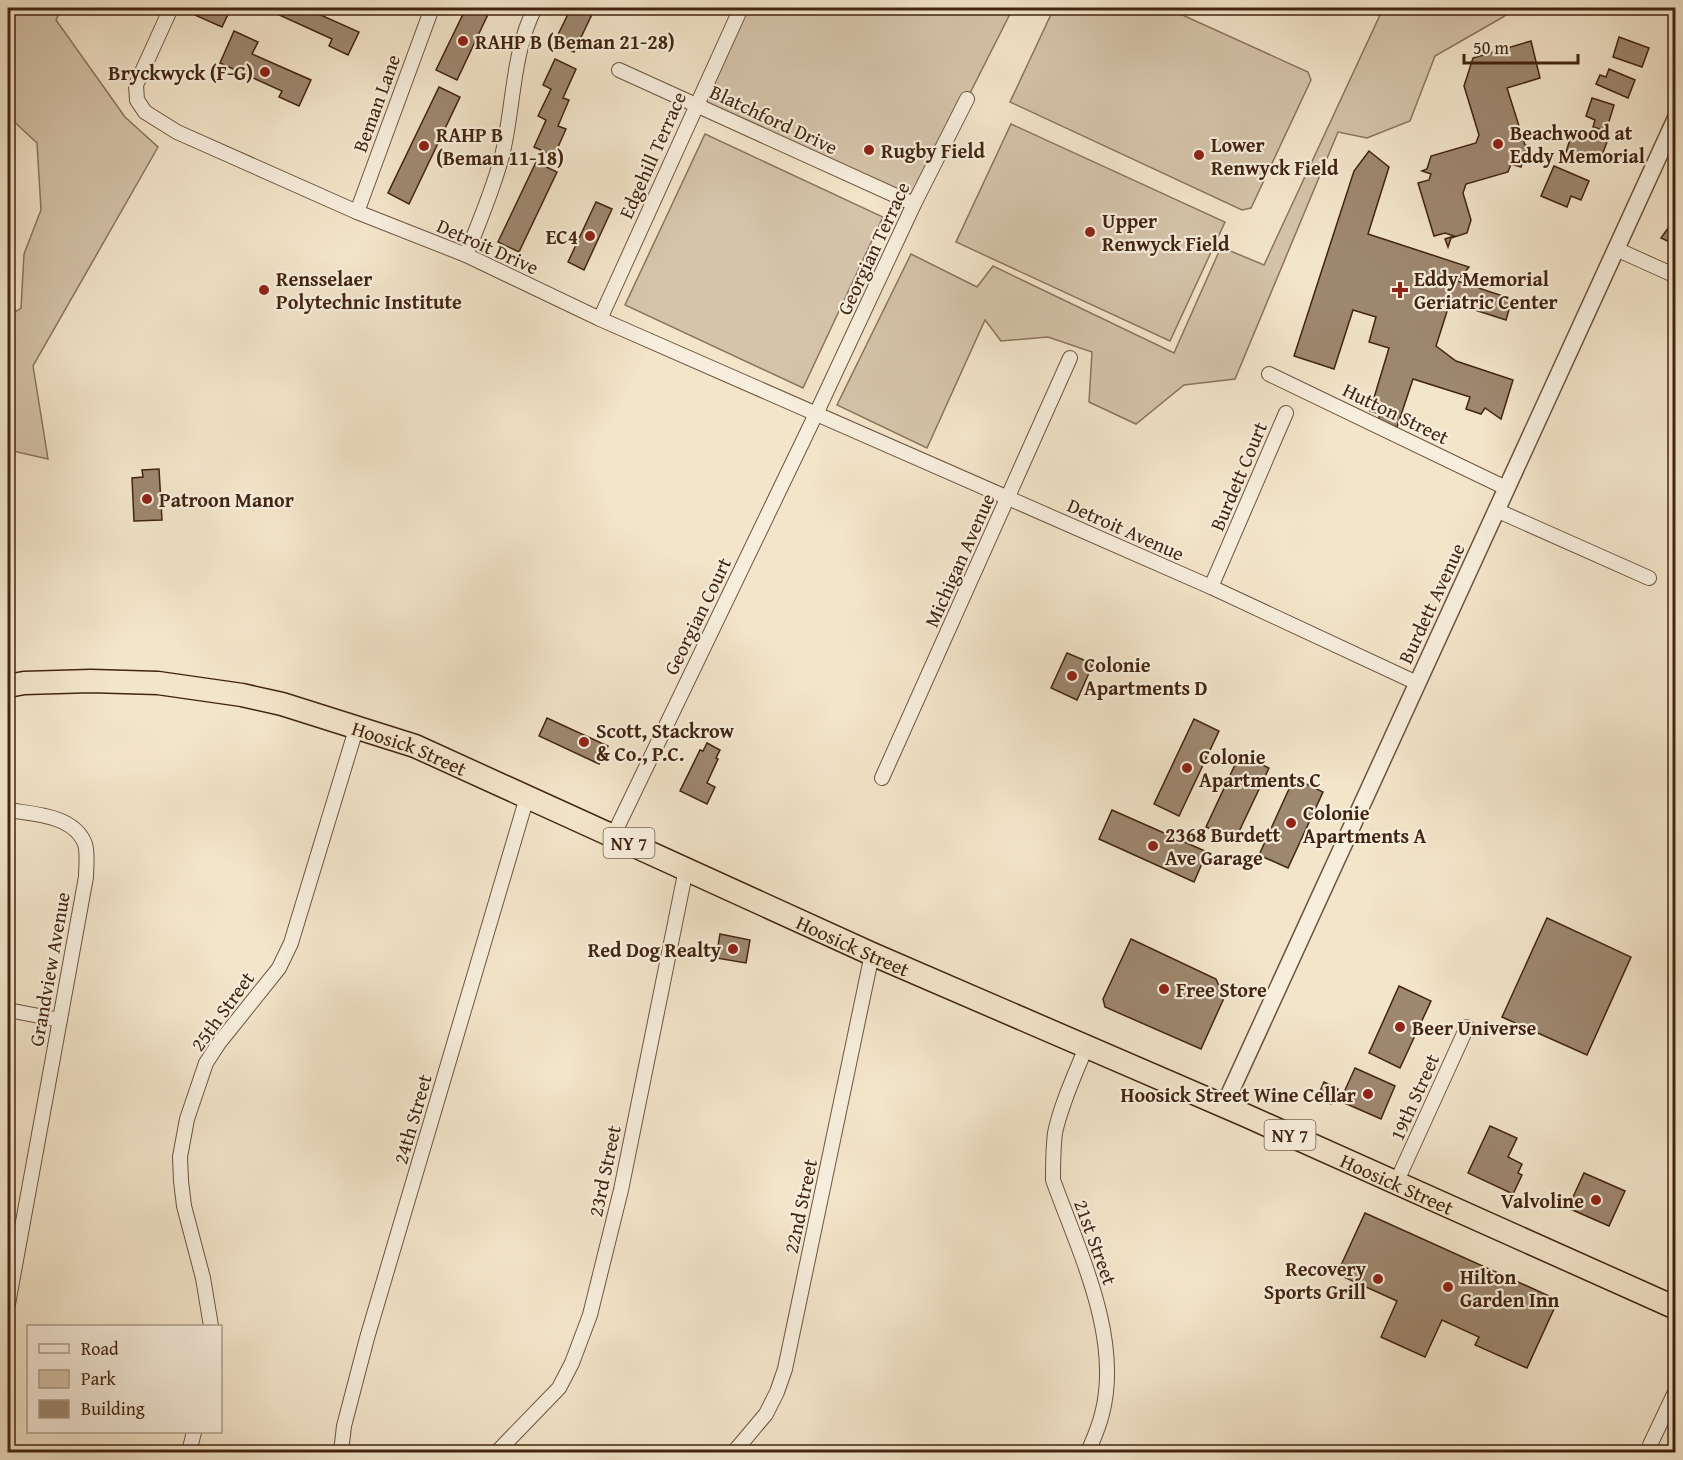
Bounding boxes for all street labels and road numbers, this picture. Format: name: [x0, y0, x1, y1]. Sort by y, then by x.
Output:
street label: Beman Lane: [345, 50, 407, 156]
street label: Blatchford Drive: [705, 77, 843, 161]
street label: Edgehill Terrace: [611, 87, 693, 223]
street label: Georgian Terrace: [829, 177, 917, 319]
street label: Detroit Drive: [432, 211, 544, 281]
street label: Hutton Street: [1338, 375, 1454, 451]
street label: Burdett Court: [1202, 417, 1274, 535]
street label: Michigan Avenue: [916, 488, 1002, 632]
street label: Detroit Avenue: [1063, 490, 1189, 568]
street label: Burdett Avenue: [1390, 538, 1472, 668]
street label: Georgian Court: [656, 552, 738, 680]
street label: Hoosick Street: [348, 713, 472, 782]
road number: NY 7: [604, 828, 654, 858]
street label: Grandview Avenue: [21, 890, 77, 1048]
street label: Hoosick Street: [792, 907, 914, 983]
street label: 25th Street: [183, 965, 261, 1057]
street label: 19th Street: [1382, 1049, 1446, 1145]
street label: 24th Street: [385, 1071, 439, 1167]
road number: NY 7: [1264, 1120, 1316, 1150]
street label: 23rd Street: [580, 1123, 628, 1219]
street label: Hoosick Street: [1336, 1145, 1459, 1221]
street label: 22nd Street: [776, 1156, 824, 1256]
street label: 21st Street: [1067, 1195, 1125, 1289]

